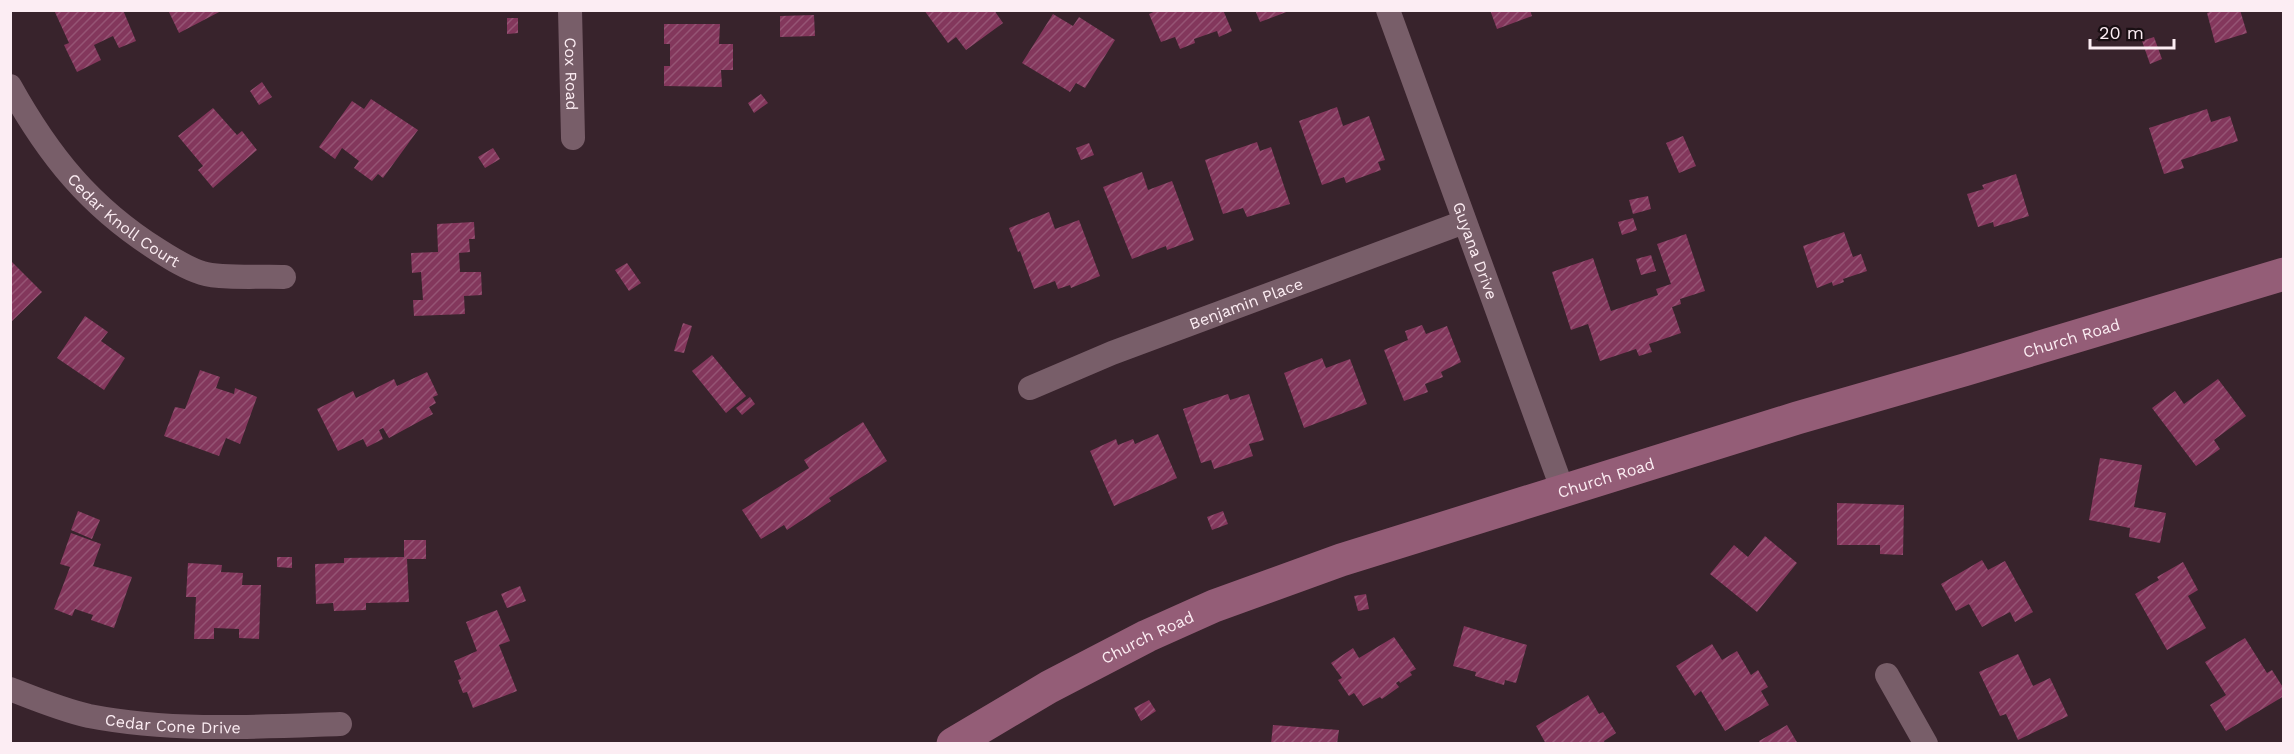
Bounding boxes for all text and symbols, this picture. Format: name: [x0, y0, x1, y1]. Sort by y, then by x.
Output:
scale bar: [2090, 12, 2174, 50]
text: 20 m: [2099, 22, 2144, 43]
street label: Cox Road: [561, 37, 581, 111]
street label: Cedar Knoll Court: [63, 170, 183, 271]
street label: Guyana Drive: [1449, 199, 1502, 302]
street label: Benjamin Place: [1187, 274, 1305, 333]
street label: Church Road: [2021, 315, 2122, 362]
street label: Church Road: [1555, 454, 1657, 502]
street label: Church Road: [1098, 607, 1197, 668]
street label: Cedar Cone Drive: [104, 710, 241, 737]

